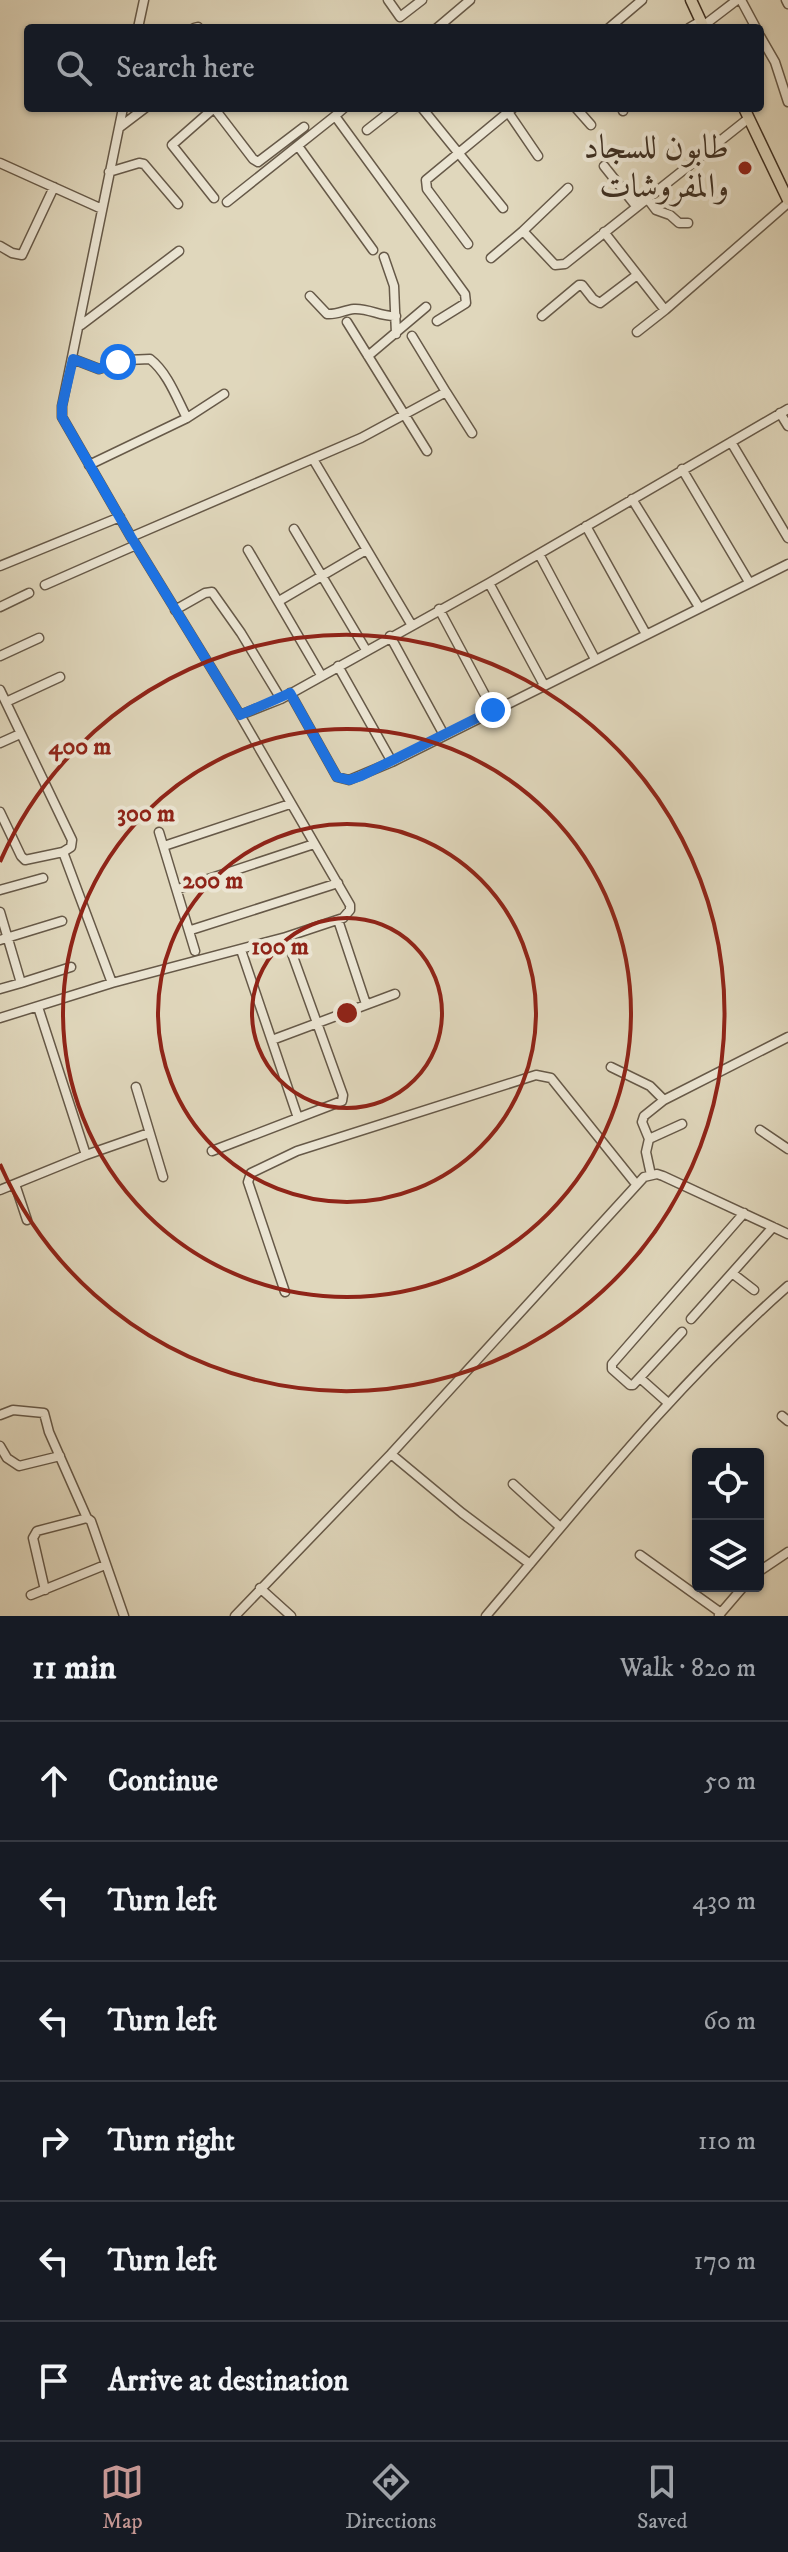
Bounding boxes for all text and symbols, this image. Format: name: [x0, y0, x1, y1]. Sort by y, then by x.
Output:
search box: [24, 24, 764, 112]
icon: search: [52, 46, 96, 90]
text: Search here: [116, 50, 255, 87]
place label: طابون للسجاد والمفروشات: [584, 127, 729, 208]
marker: طابون للسجاد والمفروشات: [736, 159, 754, 177]
route start: [100, 344, 136, 380]
route end: [475, 692, 511, 728]
text: 400 m: [49, 732, 111, 762]
text: 300 m: [117, 799, 175, 829]
text: 200 m: [183, 866, 243, 896]
text: 100 m: [251, 932, 309, 962]
centre of rings: [333, 999, 361, 1027]
map controls: [692, 1448, 764, 1592]
button: locate: [692, 1448, 764, 1520]
button: layers: [692, 1520, 764, 1592]
text: 11 min: [32, 1647, 116, 1689]
text: Walk · 820 m: [620, 1652, 756, 1685]
icon: ahead: [32, 1759, 76, 1803]
text: Continue: [108, 1763, 218, 1800]
text: 50 m: [704, 1765, 756, 1798]
icon: left: [32, 1879, 76, 1923]
text: Turn left: [108, 1883, 217, 1920]
text: 430 m: [692, 1885, 756, 1918]
icon: left: [32, 1999, 76, 2043]
text: Turn left: [108, 2003, 217, 2040]
text: 60 m: [703, 2005, 756, 2038]
icon: right: [32, 2119, 76, 2163]
text: Turn right: [108, 2123, 235, 2160]
text: 110 m: [698, 2125, 756, 2158]
icon: left: [32, 2239, 76, 2283]
text: Turn left: [108, 2243, 217, 2280]
text: 170 m: [694, 2245, 756, 2278]
icon: arrive: [32, 2359, 76, 2403]
text: Arrive at destination: [108, 2363, 349, 2400]
tab: Map: [100, 2460, 144, 2535]
tab: Directions: [345, 2460, 436, 2535]
tab: Saved: [637, 2460, 688, 2535]

